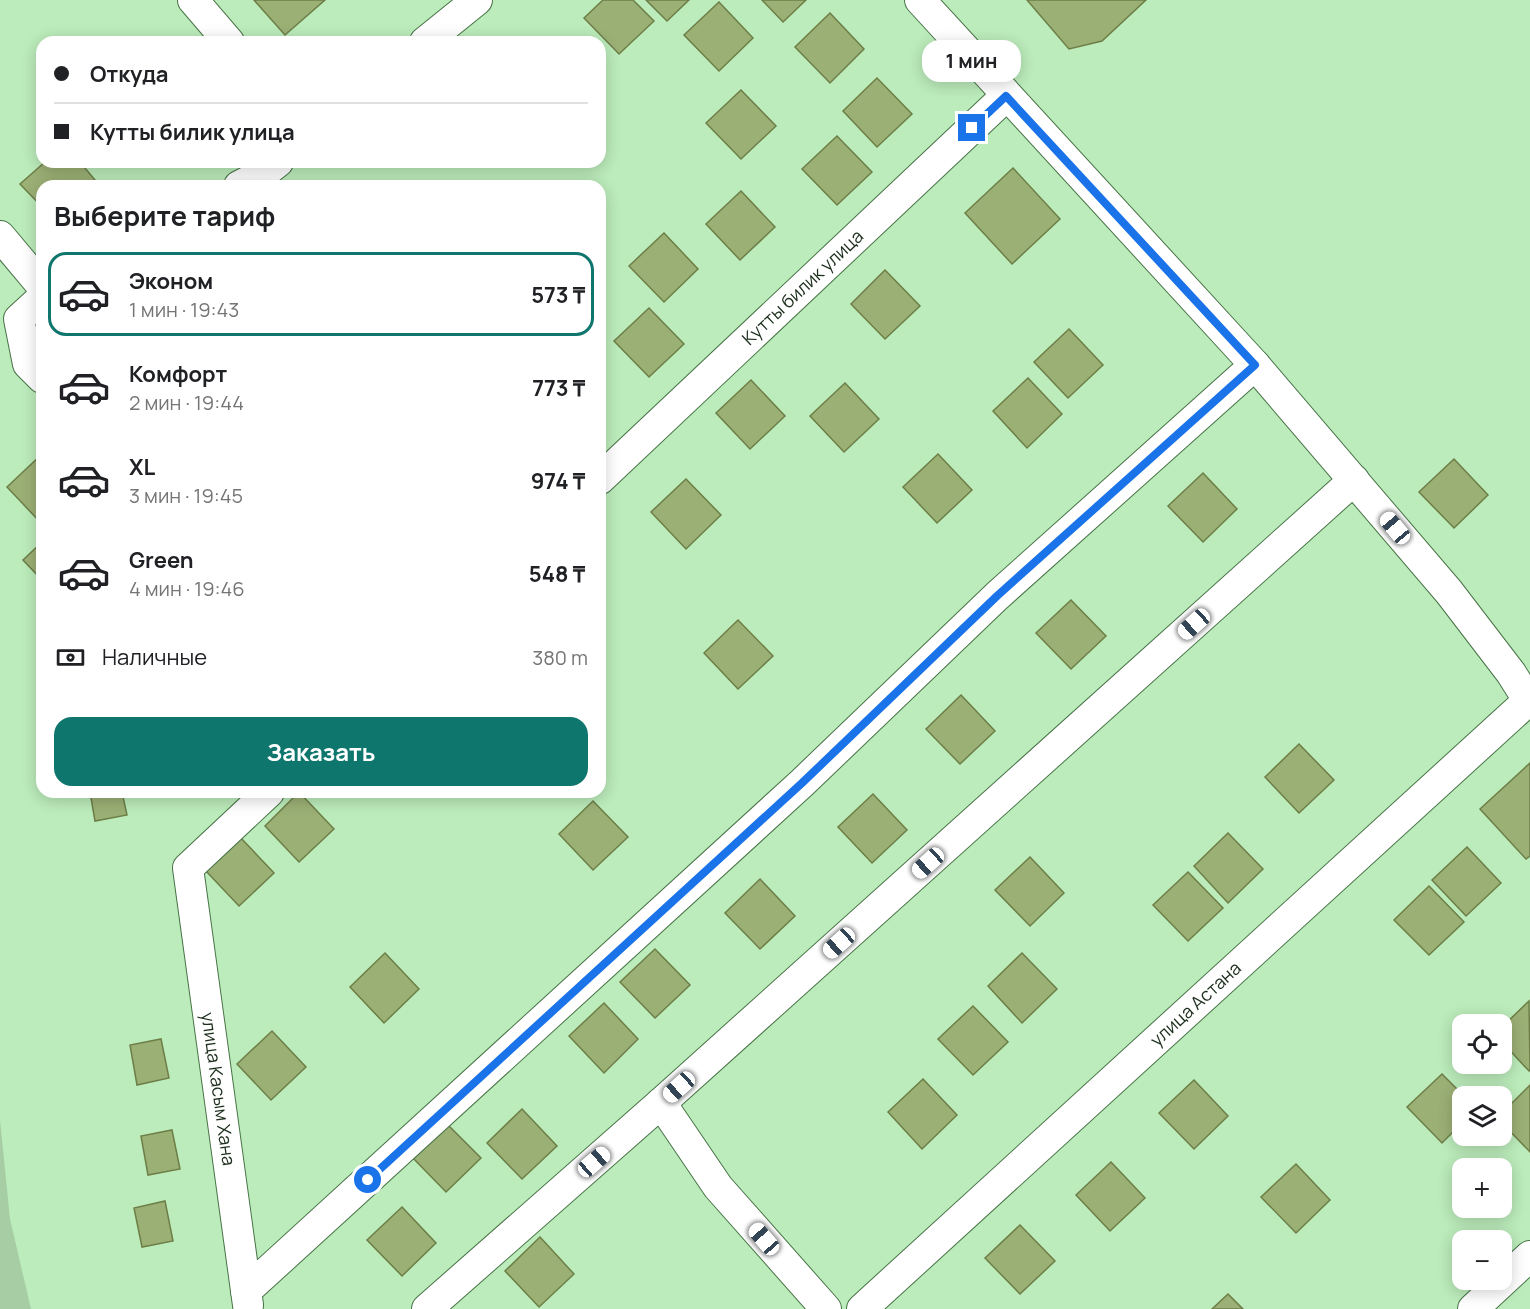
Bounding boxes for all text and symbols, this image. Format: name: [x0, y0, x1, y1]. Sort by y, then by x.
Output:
callout: 1 мин: [922, 41, 1022, 83]
text: 1 мин: [946, 47, 997, 74]
text: Откуда: [90, 59, 169, 89]
route end: [958, 114, 985, 141]
text: Кутты билик улица: [90, 117, 295, 147]
text: Выберите тариф: [54, 197, 275, 234]
street label: Кутты билик улица: [737, 224, 868, 350]
text: Эконом: [129, 266, 213, 296]
icon: car: [57, 267, 111, 321]
text: 573 ₸: [531, 280, 585, 310]
text: 1 мин · 19:43: [129, 296, 239, 323]
text: Комфорт: [129, 359, 227, 389]
icon: car: [57, 360, 111, 414]
text: 773 ₸: [532, 373, 585, 403]
text: 2 мин · 19:44: [129, 389, 244, 416]
text: XL: [129, 452, 155, 482]
icon: car: [57, 453, 111, 507]
text: 974 ₸: [531, 466, 585, 496]
text: 3 мин · 19:45: [129, 482, 243, 509]
car: [1377, 508, 1413, 548]
text: Green: [129, 545, 194, 575]
icon: car: [57, 546, 111, 600]
text: 548 ₸: [529, 559, 585, 589]
text: 4 мин · 19:46: [129, 575, 245, 602]
car: [1175, 605, 1213, 643]
icon: cash: [54, 641, 87, 674]
text: Наличные: [102, 642, 207, 672]
text: 380 m: [532, 644, 588, 671]
button: Заказать: [54, 717, 588, 786]
car: [909, 844, 947, 882]
car: [820, 924, 858, 962]
street label: улица Астана: [1145, 956, 1246, 1051]
street label: улица Касым Хана: [196, 1011, 242, 1167]
map controls: [1452, 1014, 1512, 1290]
button: locate: [1452, 1014, 1512, 1074]
car: [660, 1068, 698, 1106]
button: layers: [1452, 1086, 1512, 1146]
car: [575, 1143, 613, 1181]
button: +: [1452, 1158, 1512, 1218]
route start: [354, 1166, 381, 1193]
car: [745, 1220, 783, 1258]
button: −: [1452, 1230, 1512, 1290]

